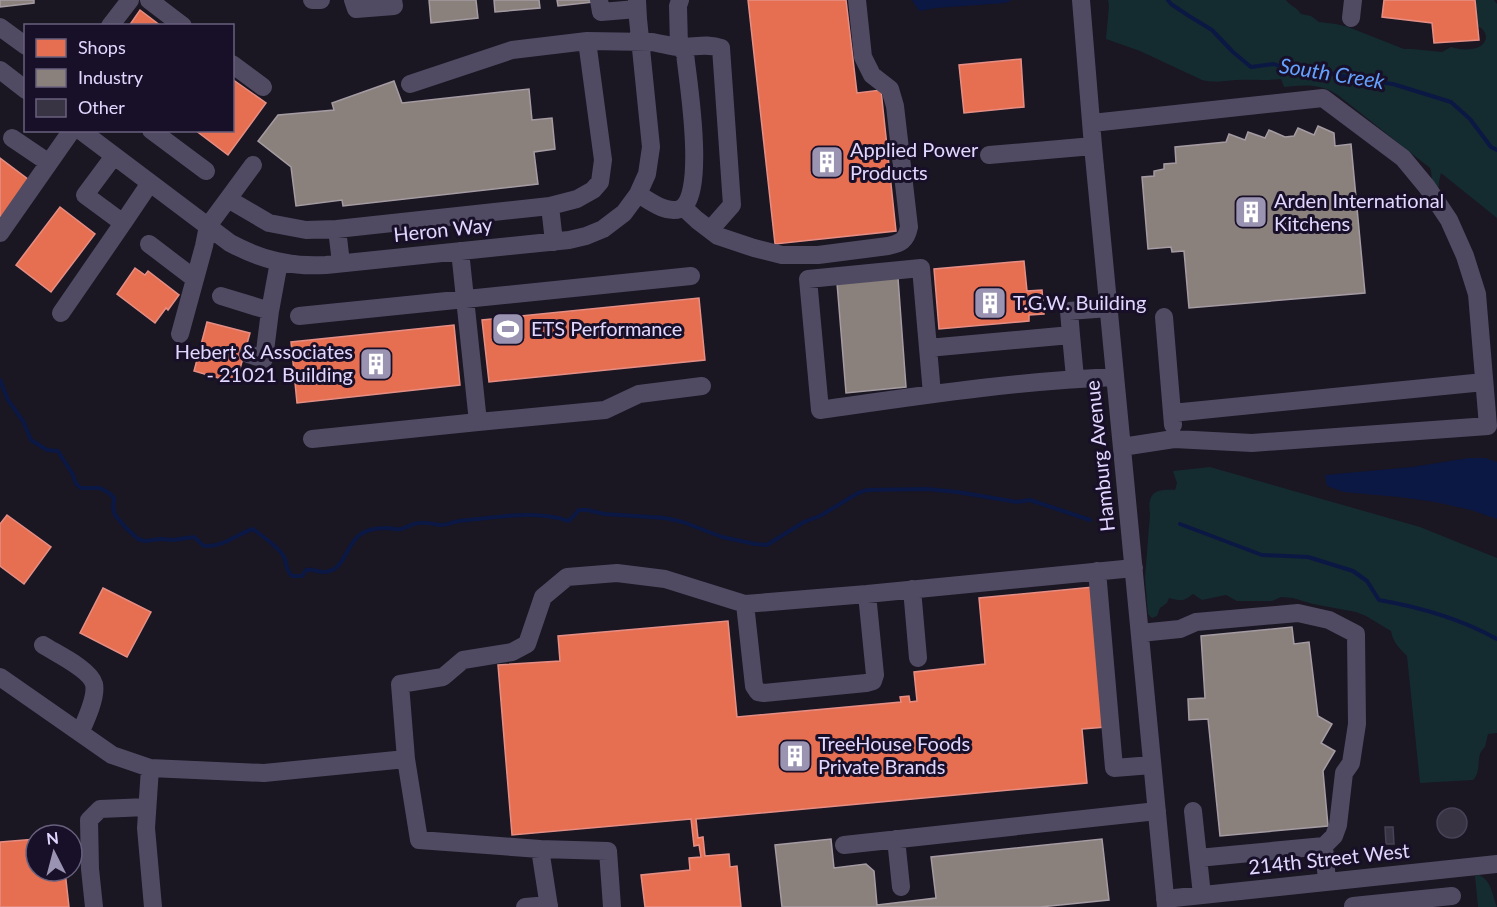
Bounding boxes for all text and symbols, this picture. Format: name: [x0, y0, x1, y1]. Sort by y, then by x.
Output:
legend: [24, 24, 234, 132]
text: Shops: [78, 36, 126, 58]
water label: South Creek: [1278, 52, 1388, 93]
text: Industry: [78, 66, 144, 88]
text: Other: [78, 96, 125, 118]
place label: Applied Power Products: [850, 137, 979, 184]
building icon: Applied Power Products: [809, 144, 845, 180]
place label: Arden International Kitchens: [1274, 188, 1444, 235]
building icon: Arden International Kitchens: [1233, 194, 1269, 230]
street label: Heron Way: [392, 212, 494, 246]
building icon: T.G.W. Building: [972, 285, 1008, 321]
place label: T.G.W. Building: [1013, 290, 1146, 314]
sports icon: ETS Performance: [490, 311, 526, 347]
place label: ETS Performance: [531, 316, 682, 340]
place label: Hebert & Associates - 21021 Building: [175, 339, 353, 386]
building icon: Hebert & Associates - 21021 Building: [358, 346, 394, 382]
street label: Hamburg Avenue: [1079, 379, 1119, 533]
place label: TreeHouse Foods Private Brands: [818, 731, 970, 778]
building icon: TreeHouse Foods Private Brands: [777, 738, 813, 774]
north arrow: [24, 823, 84, 883]
text: N: [45, 827, 60, 848]
street label: 214th Street West: [1247, 838, 1411, 878]

